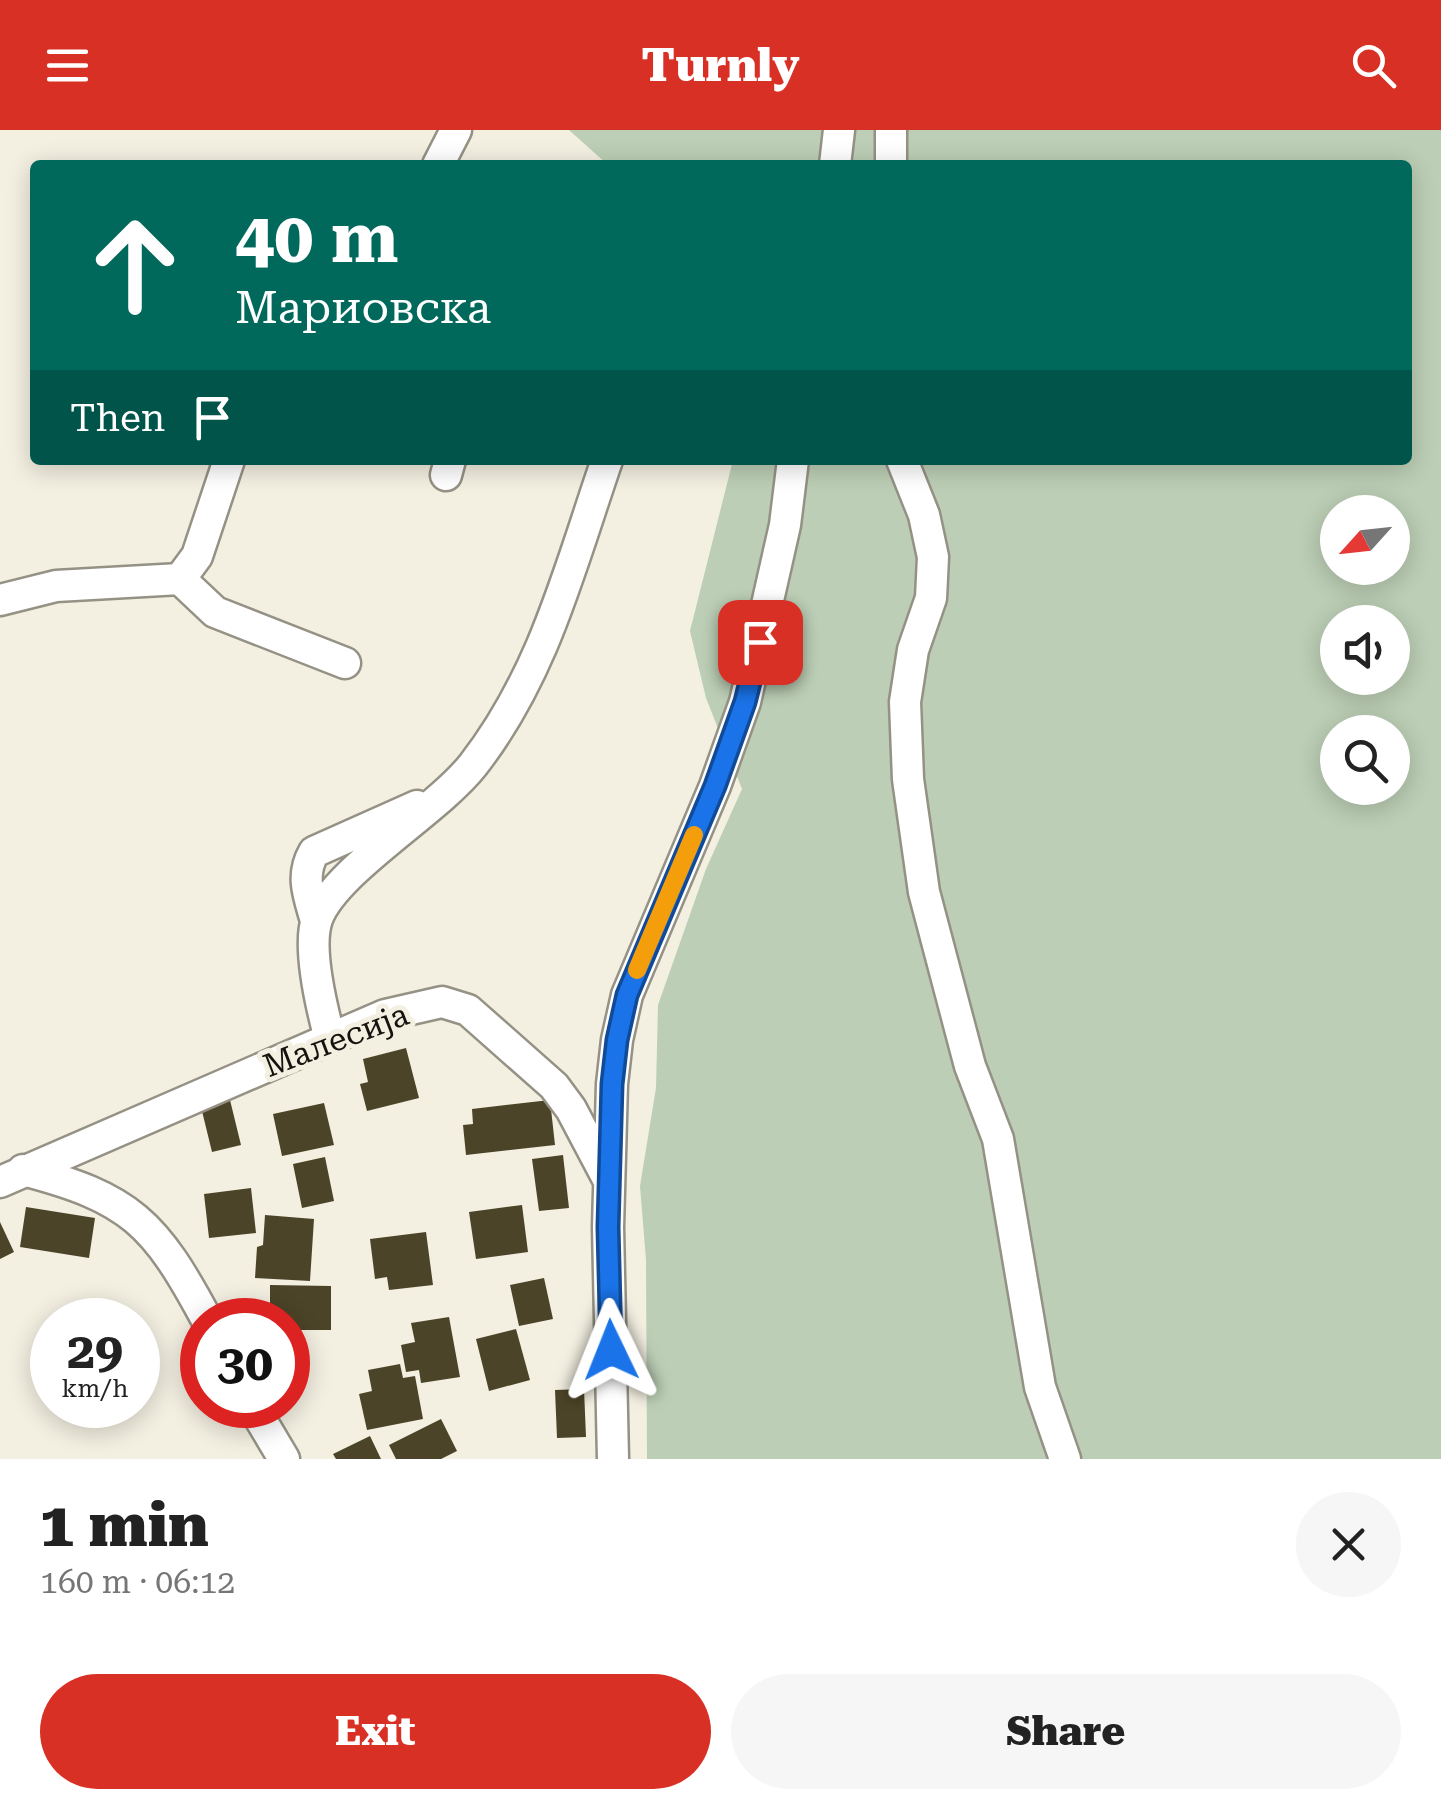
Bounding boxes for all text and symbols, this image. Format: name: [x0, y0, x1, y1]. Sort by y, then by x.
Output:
icon: menu: [40, 38, 95, 93]
icon: search: [1346, 38, 1401, 93]
text: Turnly: [642, 39, 800, 92]
text: 40 m: [235, 197, 399, 279]
icon: ahead: [70, 200, 200, 330]
text: Мариовска: [235, 281, 491, 334]
icon: arrive: [185, 390, 240, 445]
text: Then: [70, 396, 165, 440]
north arrow: [1320, 495, 1410, 585]
map controls: [1320, 495, 1410, 805]
pin: [718, 600, 803, 685]
button: sound: [1320, 605, 1410, 695]
icon: arrive: [733, 615, 788, 670]
button: search: [1320, 715, 1410, 805]
street label: Малесија: [258, 995, 414, 1085]
speed limit sign: 30: [180, 1298, 310, 1428]
position arrow: [559, 1298, 663, 1402]
text: 29: [67, 1322, 123, 1380]
text: km/h: [62, 1374, 128, 1403]
text: 1 min: [40, 1490, 209, 1561]
button: close: [1296, 1492, 1401, 1597]
text: 160 m · 06:12: [40, 1563, 235, 1601]
button: Exit: [40, 1674, 711, 1789]
button: Share: [731, 1674, 1401, 1789]

